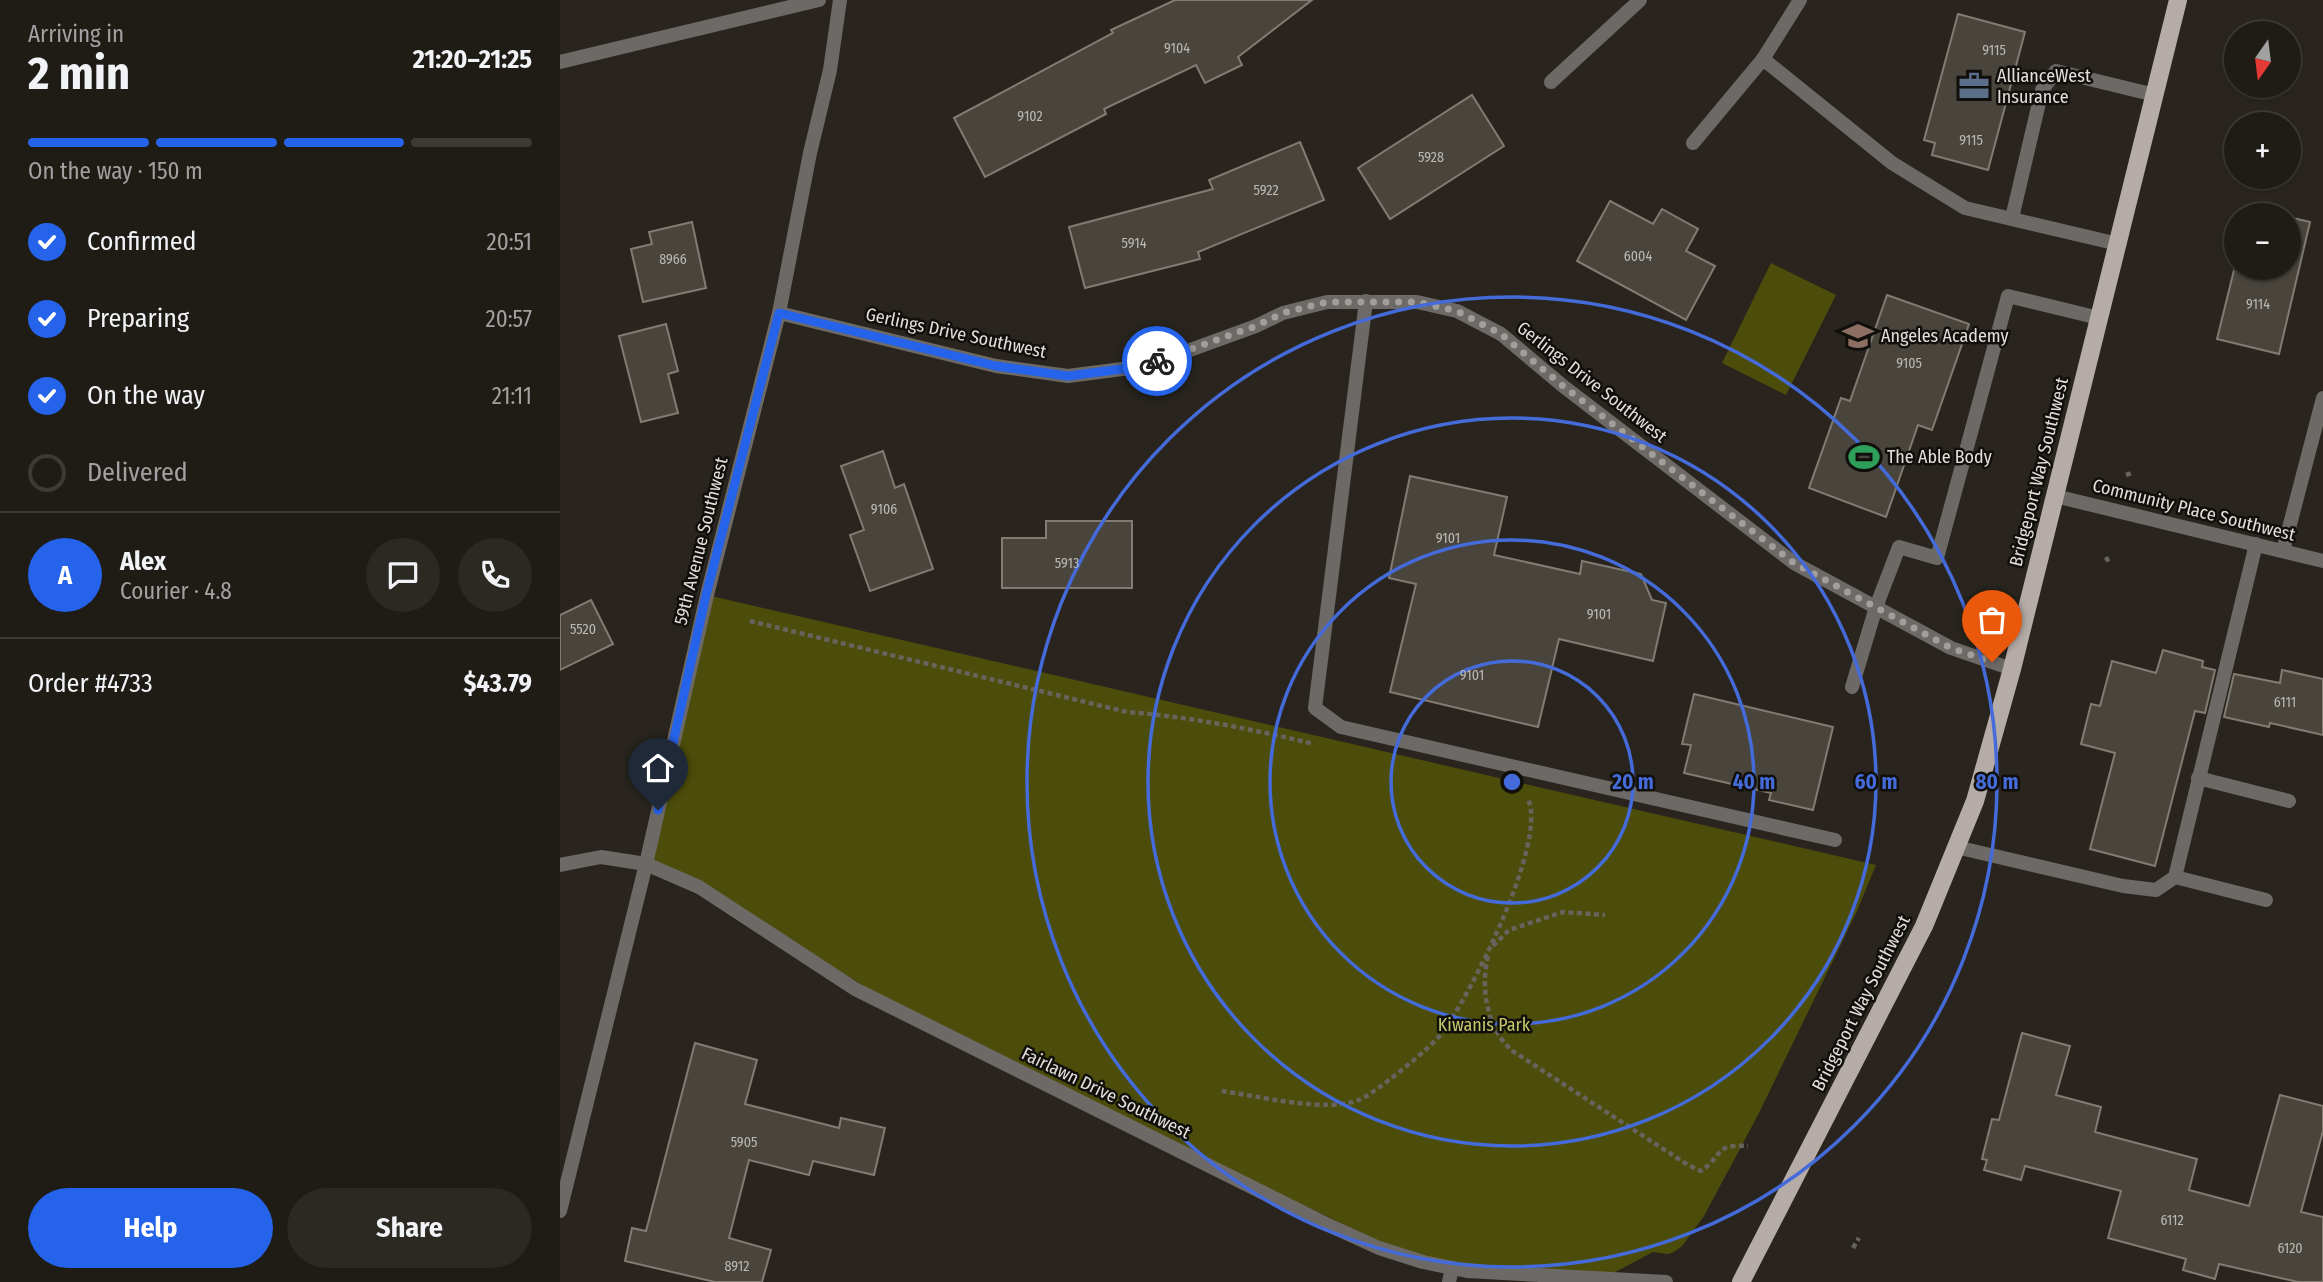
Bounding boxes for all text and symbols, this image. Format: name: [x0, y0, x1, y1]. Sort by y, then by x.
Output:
text: Arriving in: [28, 20, 124, 48]
north arrow: [2224, 21, 2301, 98]
map controls: [2224, 21, 2301, 280]
house number: 9104: [1164, 40, 1190, 57]
house number: 9115: [1982, 42, 2006, 59]
text: 21:20–21:25: [413, 44, 532, 75]
text: 2 min: [28, 46, 130, 101]
place label: AllianceWest Insurance: [1997, 65, 2091, 108]
office icon: AllianceWest Insurance: [1957, 69, 1991, 103]
house number: 9102: [1017, 108, 1043, 125]
button: +: [2224, 112, 2301, 189]
house number: 9115: [1959, 132, 1983, 149]
house number: 5928: [1418, 149, 1444, 166]
text: On the way · 150 m: [28, 157, 203, 185]
house number: 5922: [1253, 182, 1279, 199]
button: −: [2224, 203, 2301, 280]
icon: check: [28, 223, 66, 261]
text: Confirmed: [87, 226, 197, 257]
text: 20:51: [487, 228, 532, 256]
house number: 5914: [1121, 235, 1147, 252]
house number: 6004: [1624, 248, 1652, 265]
house number: 8966: [659, 251, 687, 268]
house number: 9114: [2246, 296, 2270, 313]
icon: check: [28, 300, 66, 338]
text: Preparing: [87, 303, 189, 334]
street label: Gerlings Drive Southwest: [864, 303, 1049, 363]
text: 20:57: [486, 305, 532, 333]
street label: Gerlings Drive Southwest: [1513, 317, 1671, 447]
school or university icon: Angeles Academy: [1841, 319, 1875, 353]
place label: Angeles Academy: [1881, 325, 2009, 347]
courier: [1122, 326, 1192, 396]
icon: bike: [1138, 342, 1176, 380]
house number: 9105: [1896, 355, 1922, 372]
street label: Bridgeport Way Southwest: [2005, 375, 2073, 569]
icon: check: [28, 377, 66, 415]
text: On the way: [87, 380, 205, 411]
text: 21:11: [492, 382, 532, 410]
sports icon: The Able Body: [1847, 440, 1881, 474]
place label: The Able Body: [1887, 446, 1992, 468]
street label: 59th Avenue Southwest: [670, 455, 733, 627]
text: Delivered: [87, 457, 188, 488]
street label: Community Place Southwest: [2090, 474, 2298, 546]
house number: 9106: [871, 501, 897, 518]
house number: 9101: [1436, 530, 1460, 547]
button: chat: [366, 538, 440, 612]
button: phone: [458, 538, 532, 612]
text: Alex: [120, 546, 166, 577]
house number: 5913: [1055, 555, 1079, 572]
text: A: [58, 560, 72, 591]
text: Courier · 4.8: [120, 577, 232, 605]
pin: [1962, 590, 2022, 662]
icon: bag: [1973, 601, 2011, 639]
house number: 9101: [1587, 606, 1611, 623]
house number: 5520: [570, 621, 596, 638]
house number: 9101: [1460, 667, 1484, 684]
text: Order #4733: [28, 668, 153, 699]
text: $43.79: [463, 668, 532, 699]
house number: 6111: [2274, 694, 2296, 711]
pin: [628, 738, 688, 810]
icon: home: [639, 749, 677, 787]
text: 20 m: [1611, 769, 1654, 795]
text: 40 m: [1733, 769, 1775, 795]
text: 60 m: [1855, 769, 1897, 795]
text: 80 m: [1976, 769, 2018, 795]
centre of rings: [1500, 770, 1524, 794]
street label: Bridgeport Way Southwest: [1807, 911, 1915, 1094]
park label: Kiwanis Park: [1438, 1014, 1531, 1036]
street label: Fairlawn Drive Southwest: [1018, 1043, 1194, 1144]
house number: 5905: [731, 1134, 757, 1151]
button: Help: [28, 1188, 273, 1268]
button: Share: [287, 1188, 532, 1268]
house number: 6112: [2160, 1212, 2184, 1229]
house number: 6120: [2277, 1240, 2303, 1257]
house number: 8912: [724, 1258, 750, 1275]

